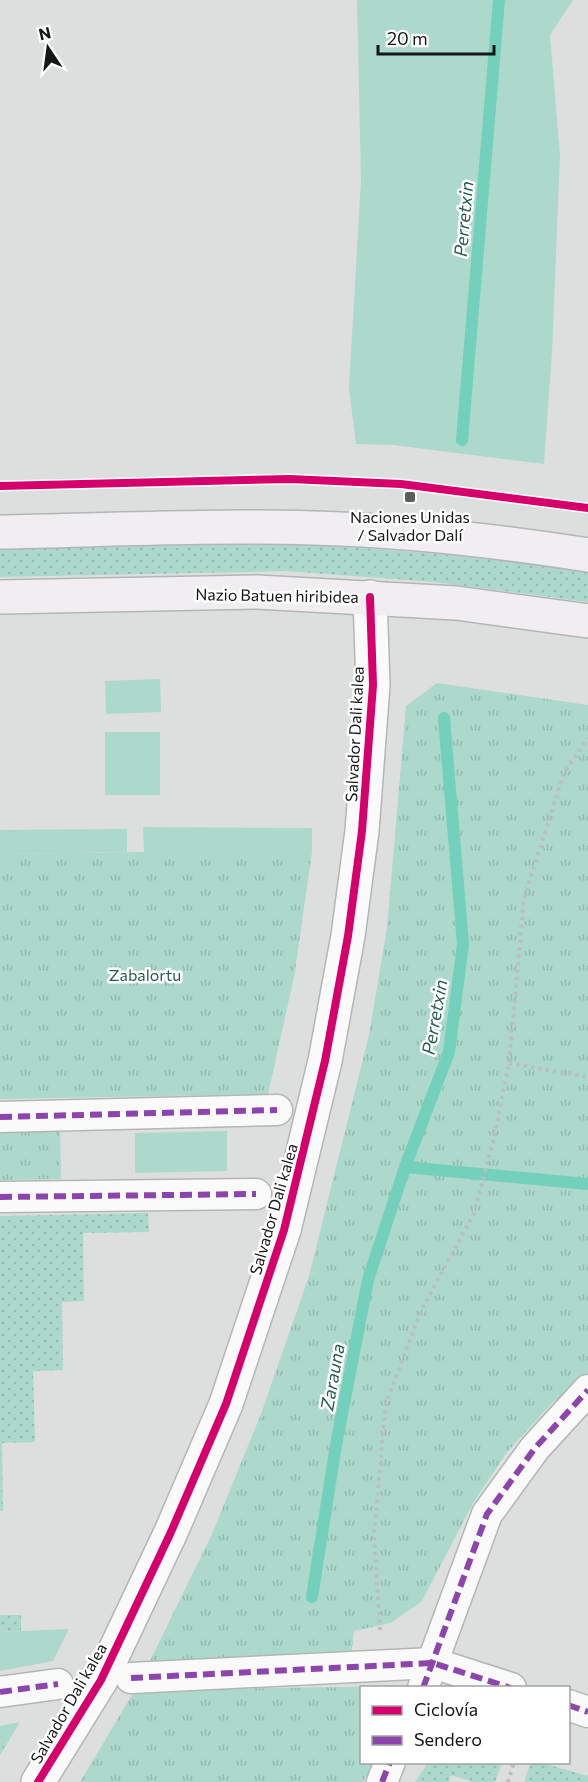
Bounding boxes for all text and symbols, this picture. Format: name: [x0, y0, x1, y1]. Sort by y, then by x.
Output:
north arrow: [18, 18, 78, 78]
scale bar: [378, 18, 494, 56]
text: N: [37, 22, 52, 44]
text: 20 m: [387, 27, 428, 49]
water label: Perretxin: [449, 180, 477, 258]
marker: Naciones Unidas / Salvador Dalí: [403, 490, 417, 504]
place label: Naciones Unidas / Salvador Dalí: [350, 507, 470, 544]
street label: Nazio Batuen hiribidea: [195, 584, 359, 606]
street label: Salvador Dali kalea: [341, 666, 367, 802]
park label: Zabalortu: [109, 965, 181, 984]
water label: Perretxin: [417, 978, 451, 1056]
street label: Salvador Dali kalea: [245, 1141, 301, 1277]
water label: Zarauna: [315, 1342, 349, 1413]
street label: Salvador Dali kalea: [26, 1639, 110, 1767]
legend: [360, 1686, 570, 1764]
text: Ciclovía: [414, 1698, 478, 1720]
text: Sendero: [414, 1728, 482, 1750]

